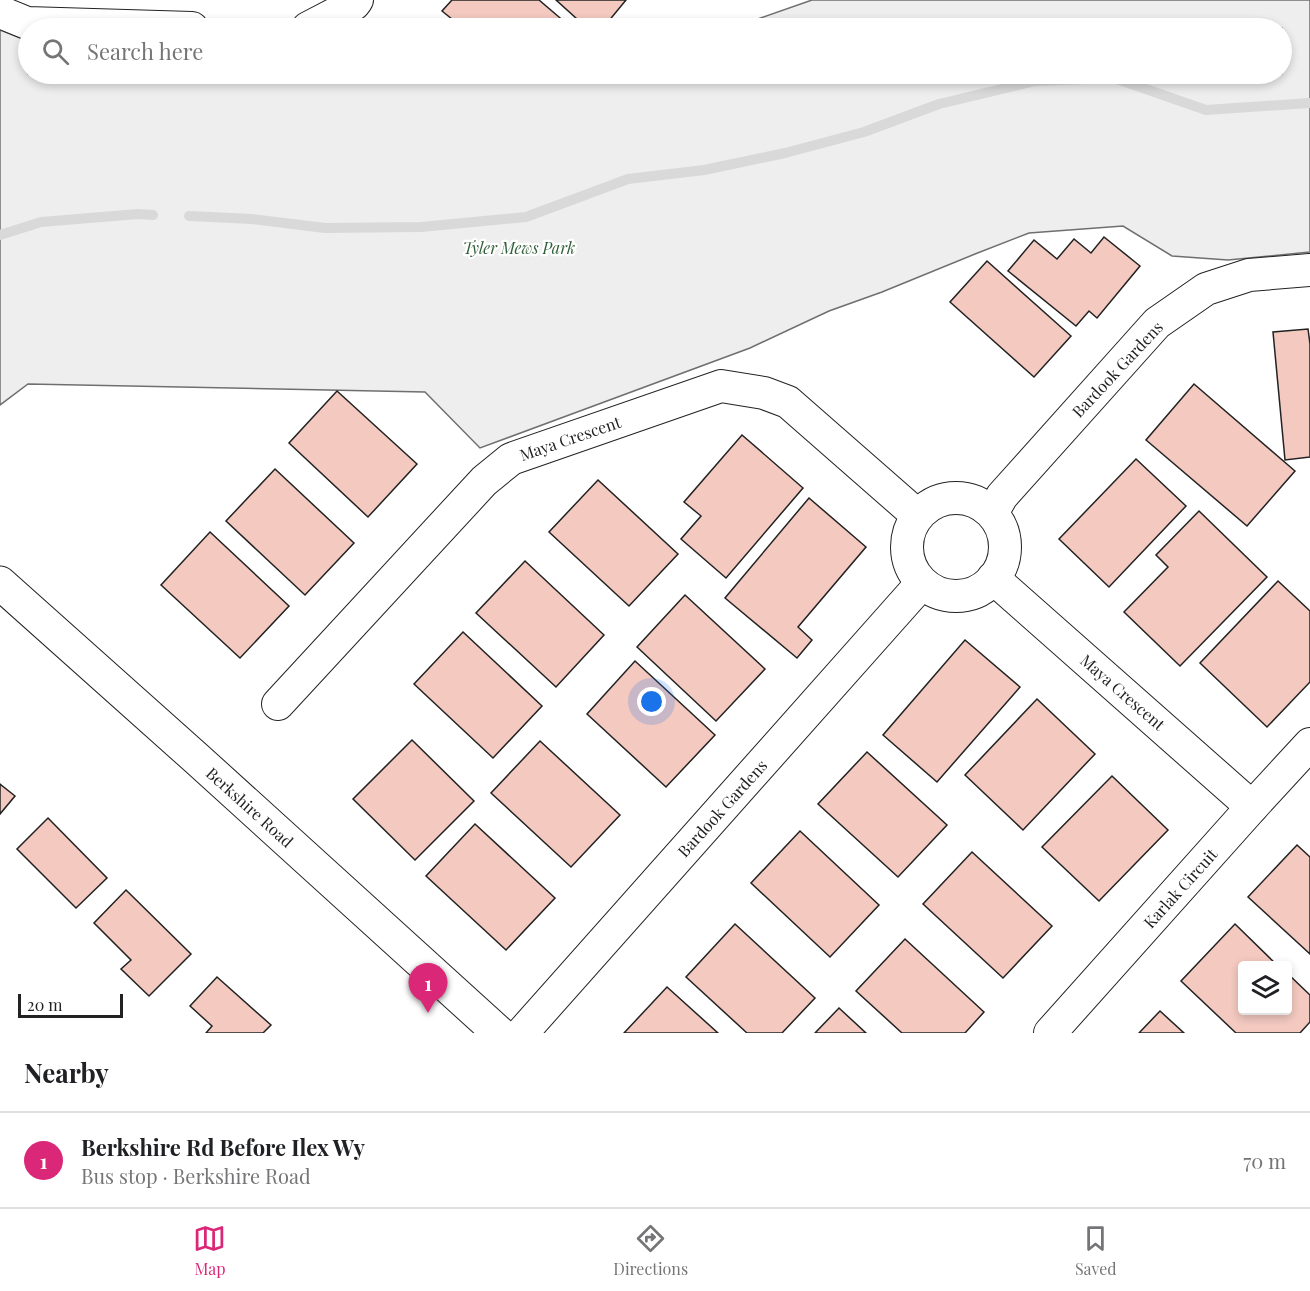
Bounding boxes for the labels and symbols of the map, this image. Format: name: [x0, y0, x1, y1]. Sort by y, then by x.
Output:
park label: Tyler Mews Park: [463, 237, 575, 258]
street label: Bardook Gardens: [1067, 316, 1167, 422]
street label: Maya Crescent: [517, 411, 624, 465]
street label: Maya Crescent: [1076, 649, 1170, 735]
your location: [637, 687, 666, 716]
street label: Bardook Gardens: [673, 755, 771, 861]
street label: Berkshire Road: [202, 762, 298, 852]
street label: Karlak Circuit: [1139, 843, 1222, 932]
pin: 1: [408, 964, 448, 1013]
scale bar: [18, 991, 123, 1018]

